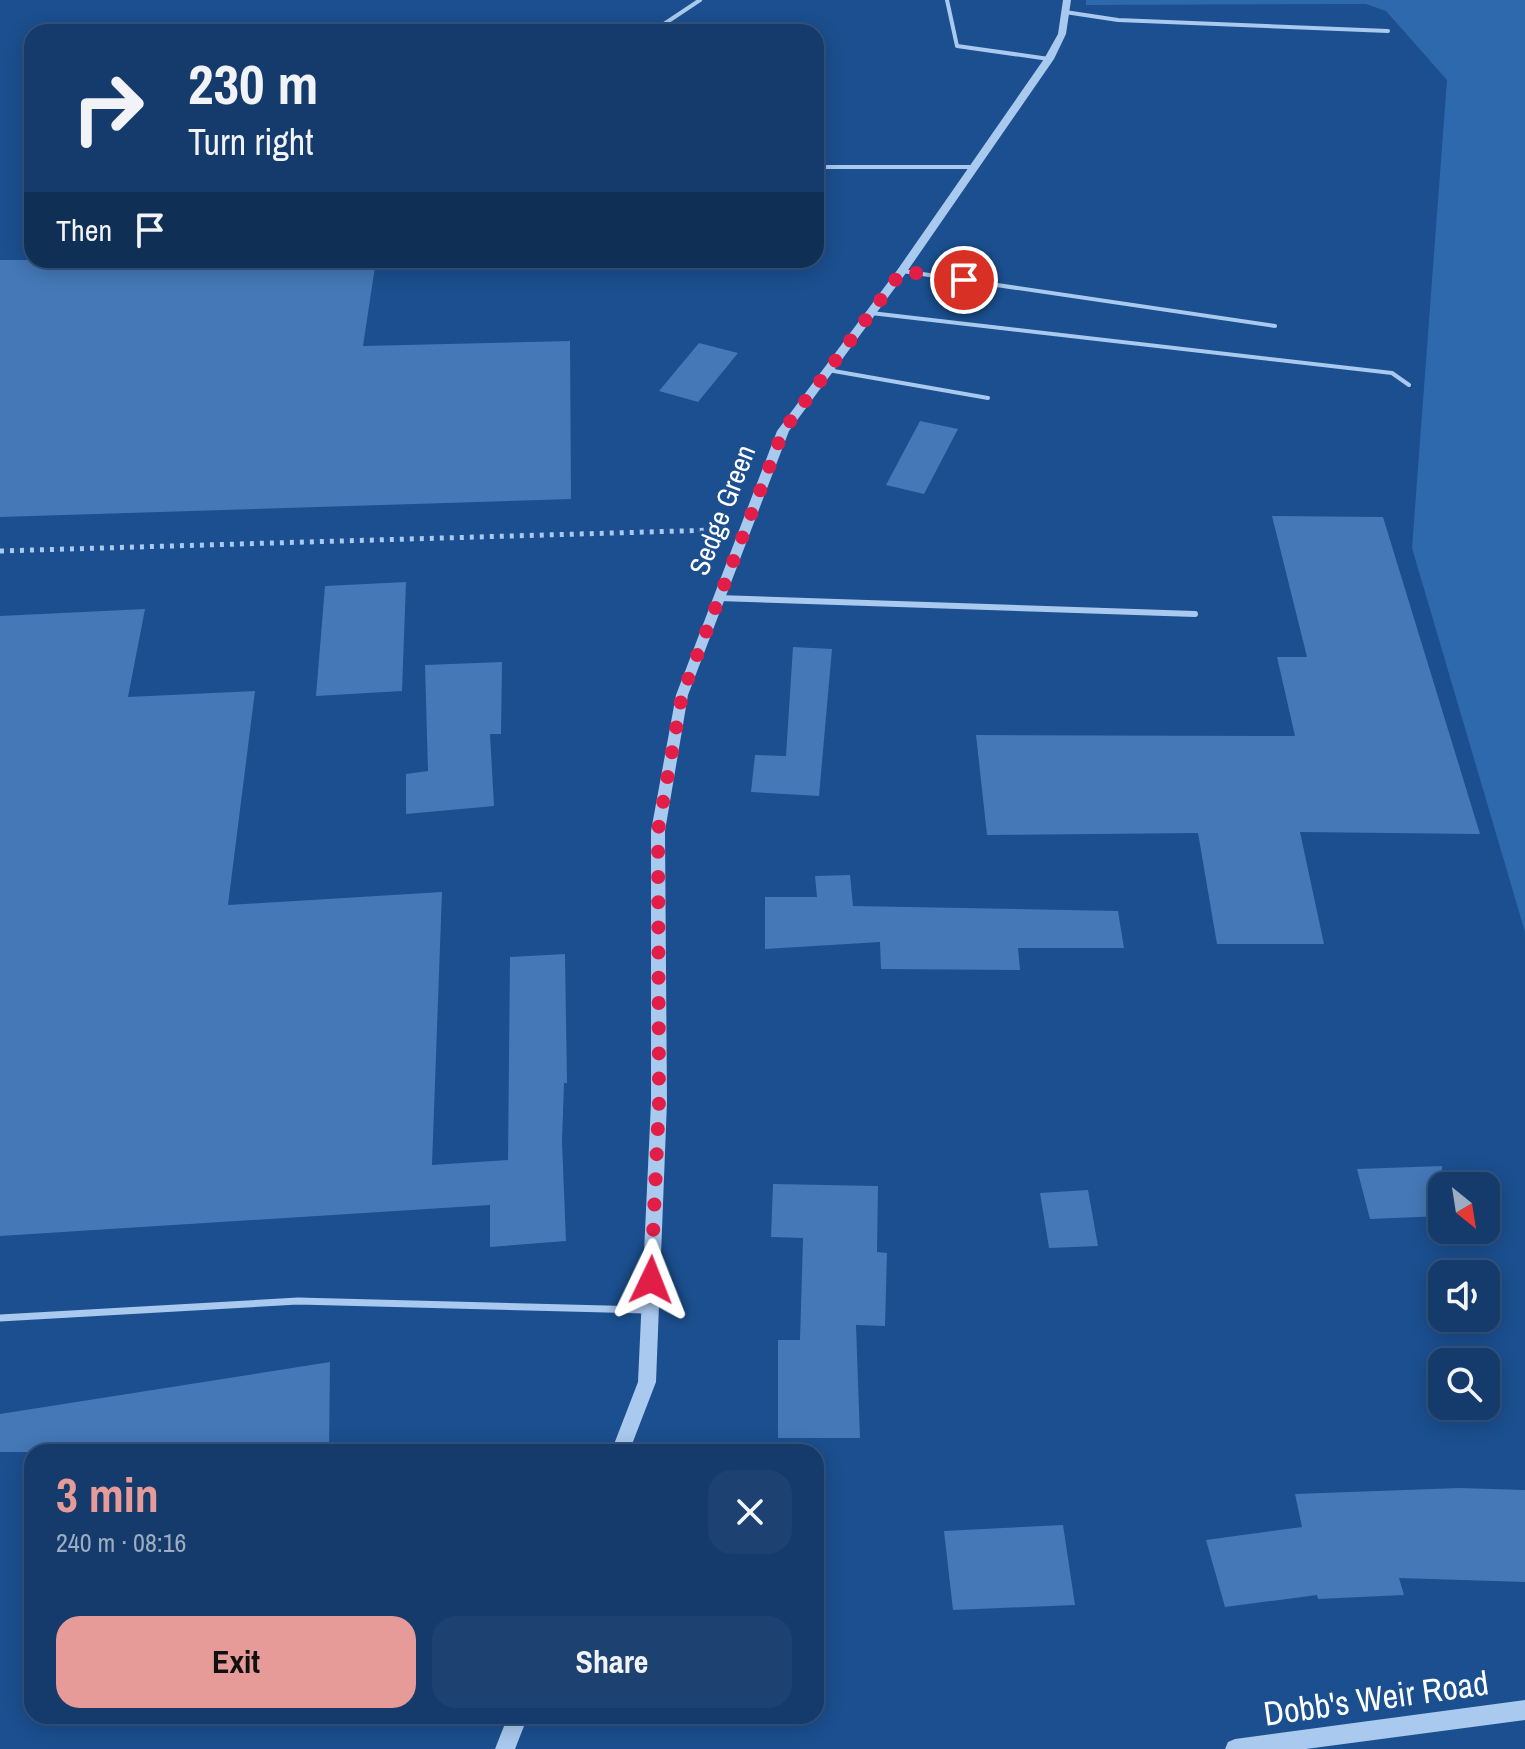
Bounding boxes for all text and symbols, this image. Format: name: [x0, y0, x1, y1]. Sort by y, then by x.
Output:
text: 230 m: [188, 46, 318, 121]
icon: right: [56, 56, 160, 160]
text: Turn right: [188, 118, 313, 166]
icon: arrive: [128, 208, 172, 252]
text: Then: [56, 210, 112, 250]
pin: [930, 246, 998, 314]
icon: arrive: [942, 258, 986, 302]
street label: Sedge Green: [680, 439, 764, 581]
north arrow: [1428, 1172, 1500, 1244]
map controls: [1428, 1172, 1500, 1420]
position arrow: [609, 1238, 693, 1322]
button: sound: [1428, 1260, 1500, 1332]
button: search: [1428, 1348, 1500, 1420]
text: 3 min: [56, 1462, 159, 1527]
button: close: [708, 1470, 792, 1554]
text: 240 m · 08:16: [56, 1525, 186, 1560]
button: Exit: [56, 1616, 416, 1708]
button: Share: [432, 1616, 792, 1708]
street label: Dobb's Weir Road: [1261, 1659, 1491, 1737]

